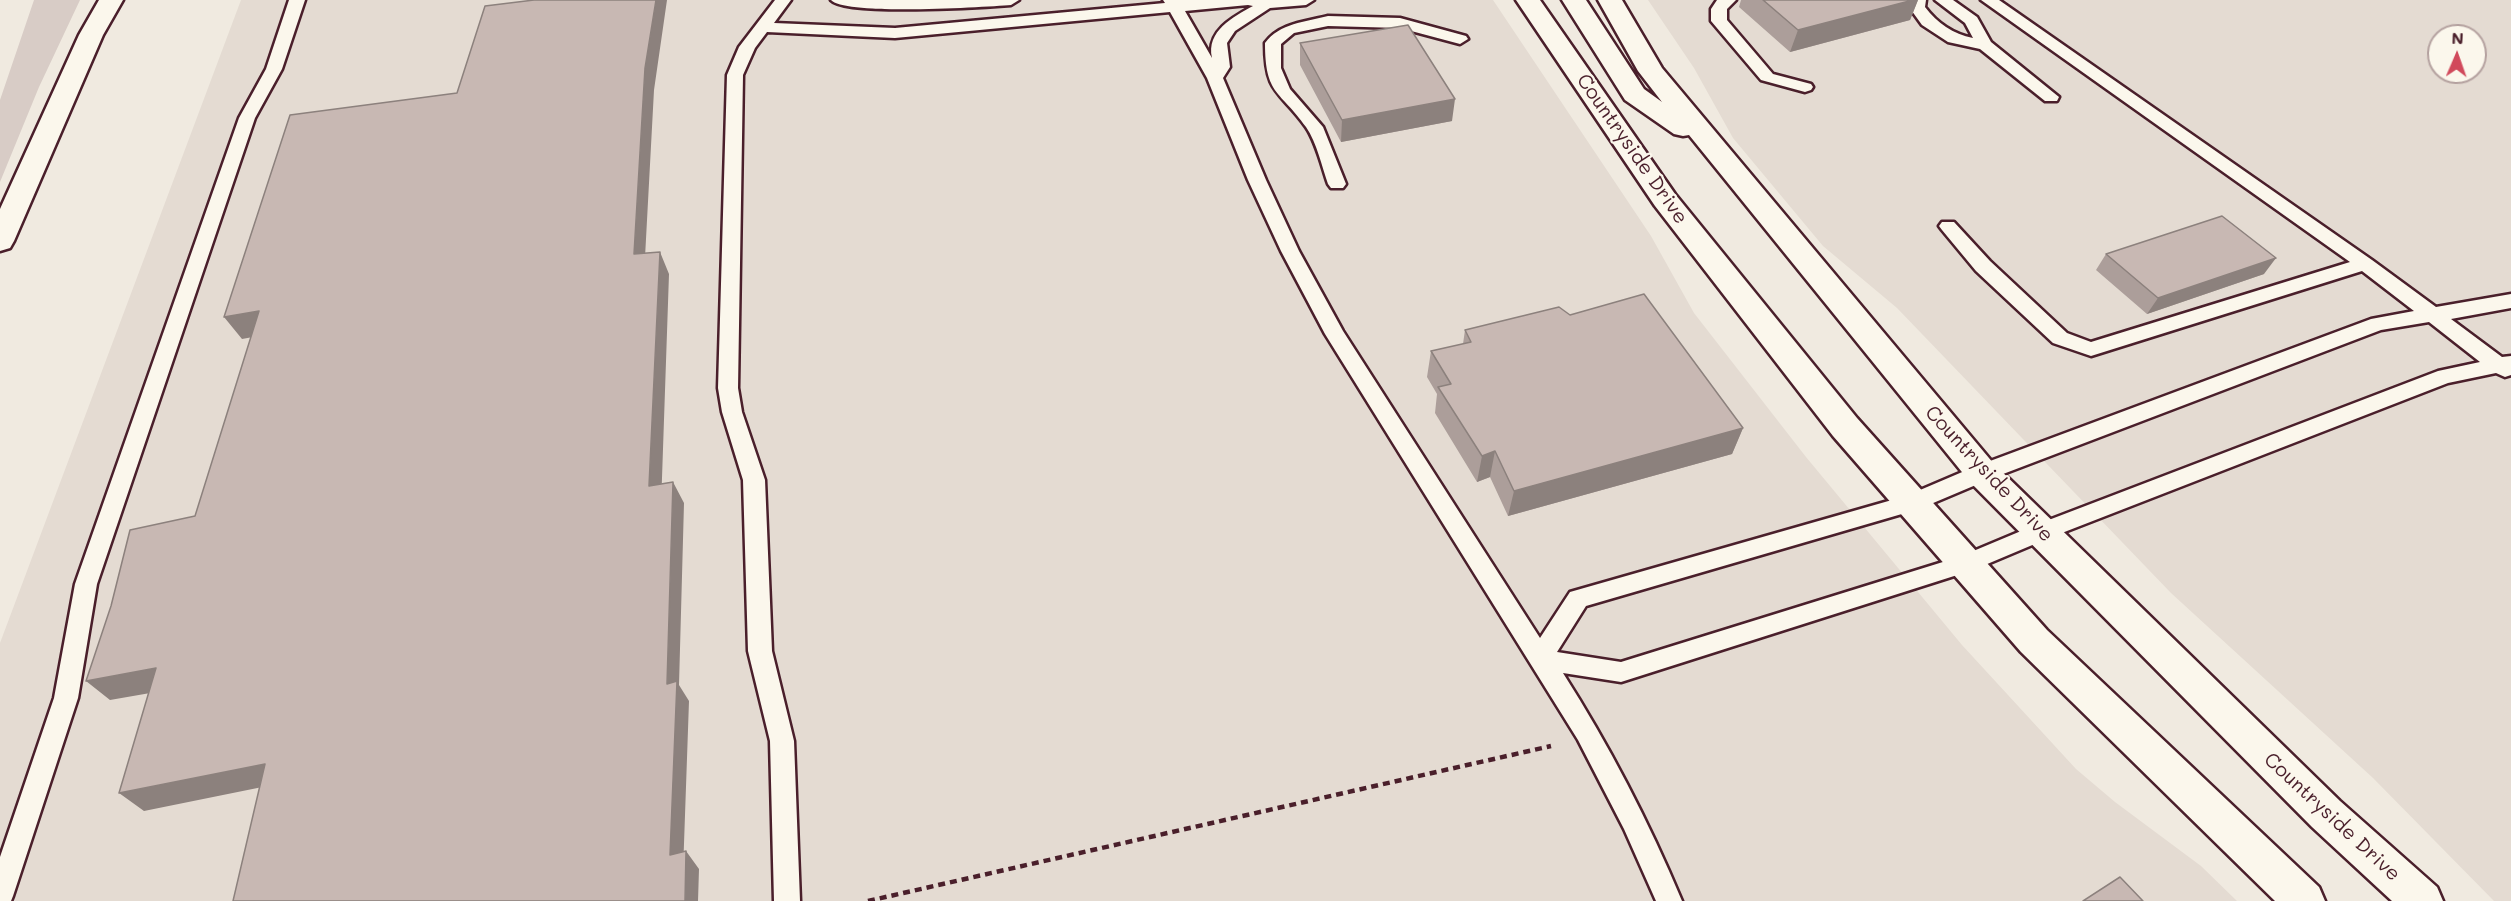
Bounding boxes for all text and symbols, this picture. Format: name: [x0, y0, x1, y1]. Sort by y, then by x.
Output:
north arrow: [2427, 24, 2487, 84]
text: N: [2451, 27, 2464, 48]
street label: Countryside Drive: [1571, 69, 1693, 229]
street label: Countryside Drive: [1920, 401, 2058, 547]
street label: Countryside Drive: [2259, 748, 2405, 886]

